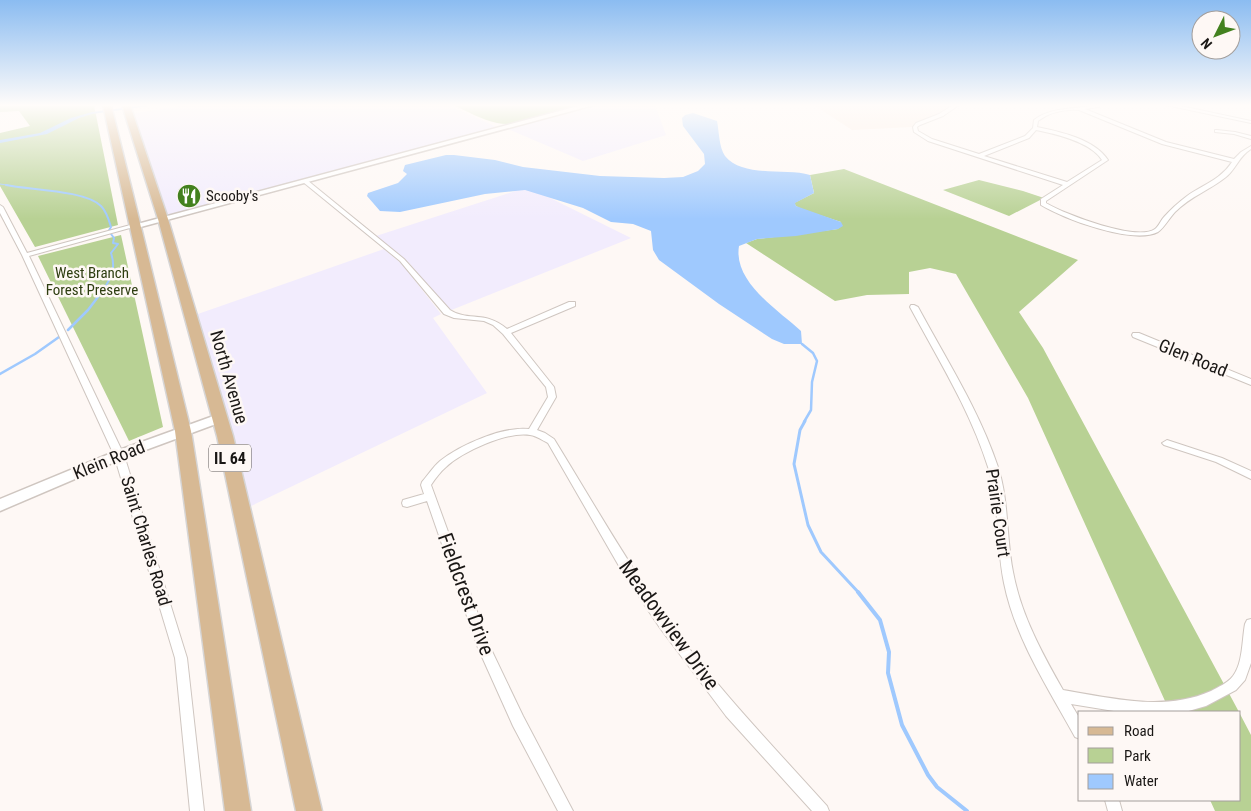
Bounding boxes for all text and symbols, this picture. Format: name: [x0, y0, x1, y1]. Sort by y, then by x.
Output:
north arrow: [1191, 10, 1241, 60]
text: N: [1198, 35, 1215, 52]
restaurant icon: Scooby's: [176, 183, 202, 209]
place label: Scooby's: [206, 187, 258, 205]
park label: West Branch Forest Preserve: [46, 264, 138, 299]
street label: North Avenue: [206, 328, 253, 426]
street label: Glen Road: [1156, 334, 1231, 381]
street label: Klein Road: [70, 436, 148, 483]
road number: IL 64: [209, 444, 251, 472]
street label: Prairie Court: [982, 467, 1015, 559]
street label: Saint Charles Road: [117, 474, 176, 608]
street label: Fieldcrest Drive: [433, 530, 499, 659]
street label: Meadowview Drive: [614, 555, 724, 695]
legend: [1078, 711, 1241, 801]
text: Road: [1124, 722, 1154, 740]
text: Park: [1124, 747, 1151, 765]
text: Water: [1124, 772, 1159, 790]

